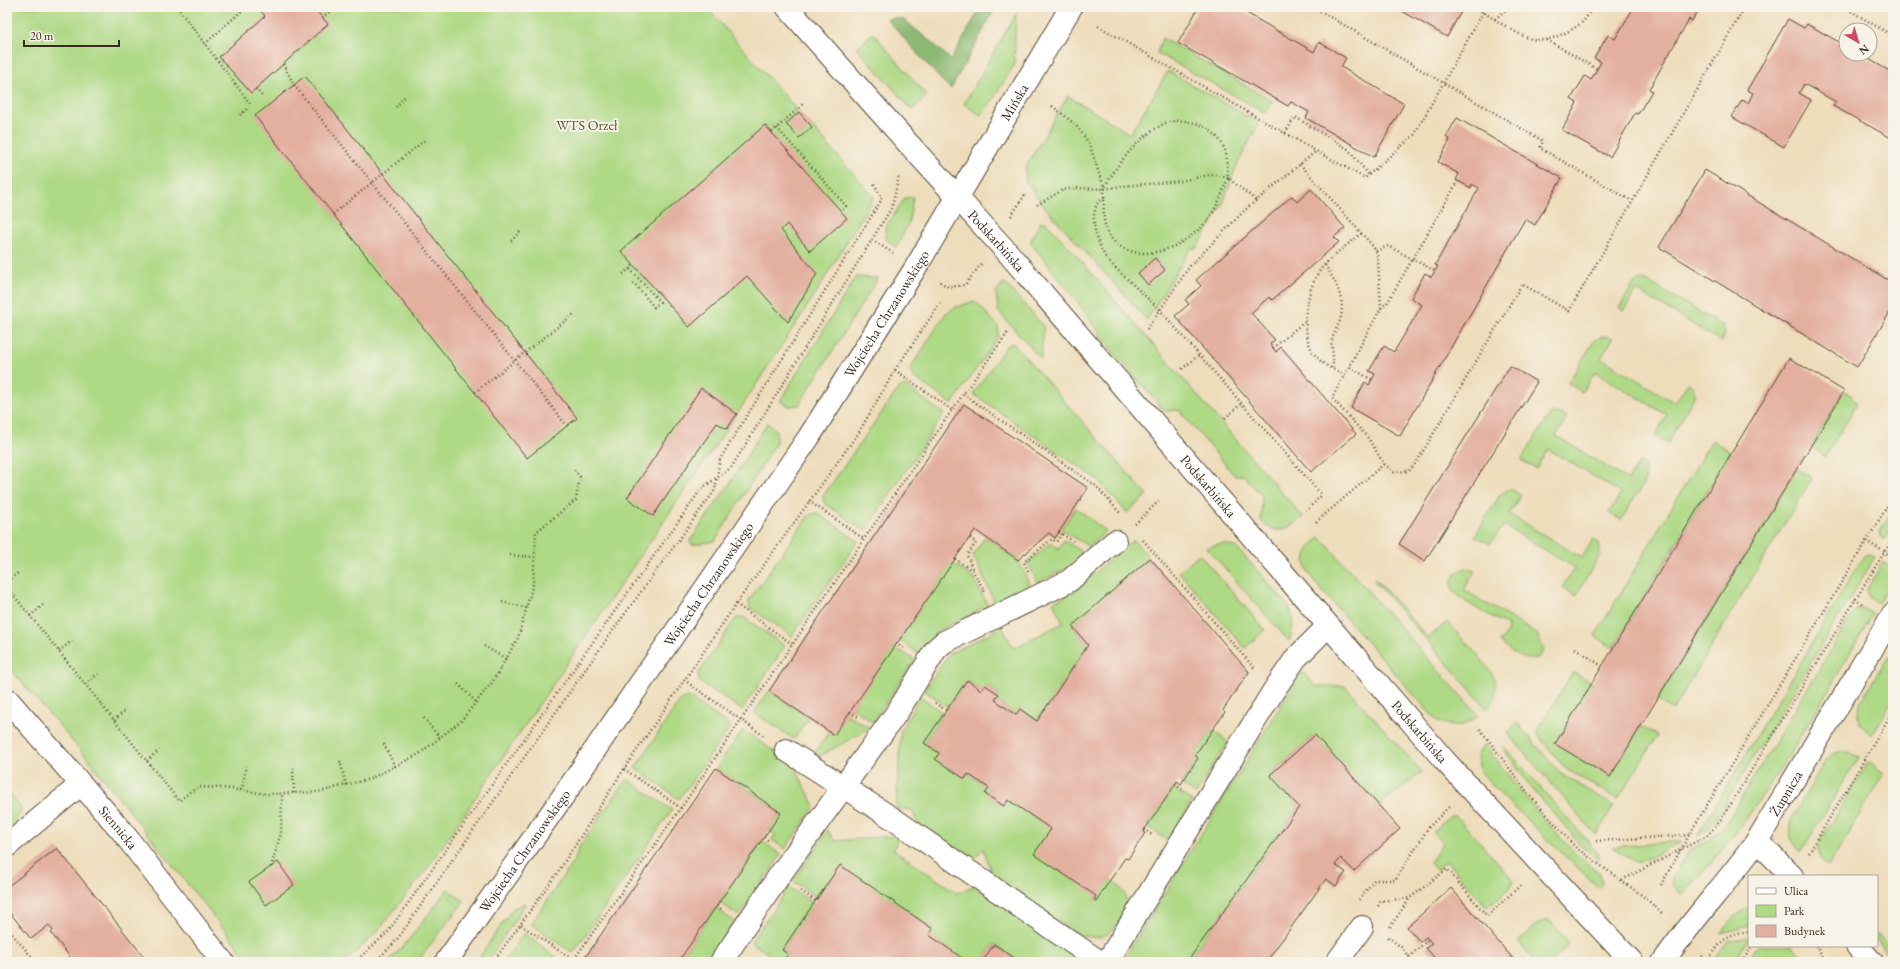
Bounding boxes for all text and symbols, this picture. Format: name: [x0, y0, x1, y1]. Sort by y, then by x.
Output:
scale bar: [24, 22, 119, 48]
north arrow: [1838, 22, 1878, 62]
text: 20 m: [30, 28, 54, 44]
text: N: [1856, 42, 1872, 58]
street label: Mińska: [996, 80, 1032, 124]
park label: WTS Orzeł: [556, 116, 618, 134]
street label: Podskarbińska: [964, 206, 1029, 276]
street label: Wojciecha Chrzanowskiego: [840, 247, 933, 381]
street label: Podskarbińska: [1176, 451, 1241, 521]
street label: Wojciecha Chrzanowskiego: [659, 518, 757, 650]
street label: Podskarbińska: [1388, 696, 1452, 767]
street label: Żupnicza: [1765, 767, 1806, 819]
street label: Wojciecha Chrzanowskiego: [475, 786, 574, 916]
street label: Siennicka: [95, 802, 142, 853]
legend: [1748, 875, 1878, 947]
text: Ulica: [1784, 883, 1808, 899]
text: Park: [1784, 903, 1805, 919]
text: Budynek: [1784, 923, 1826, 939]

